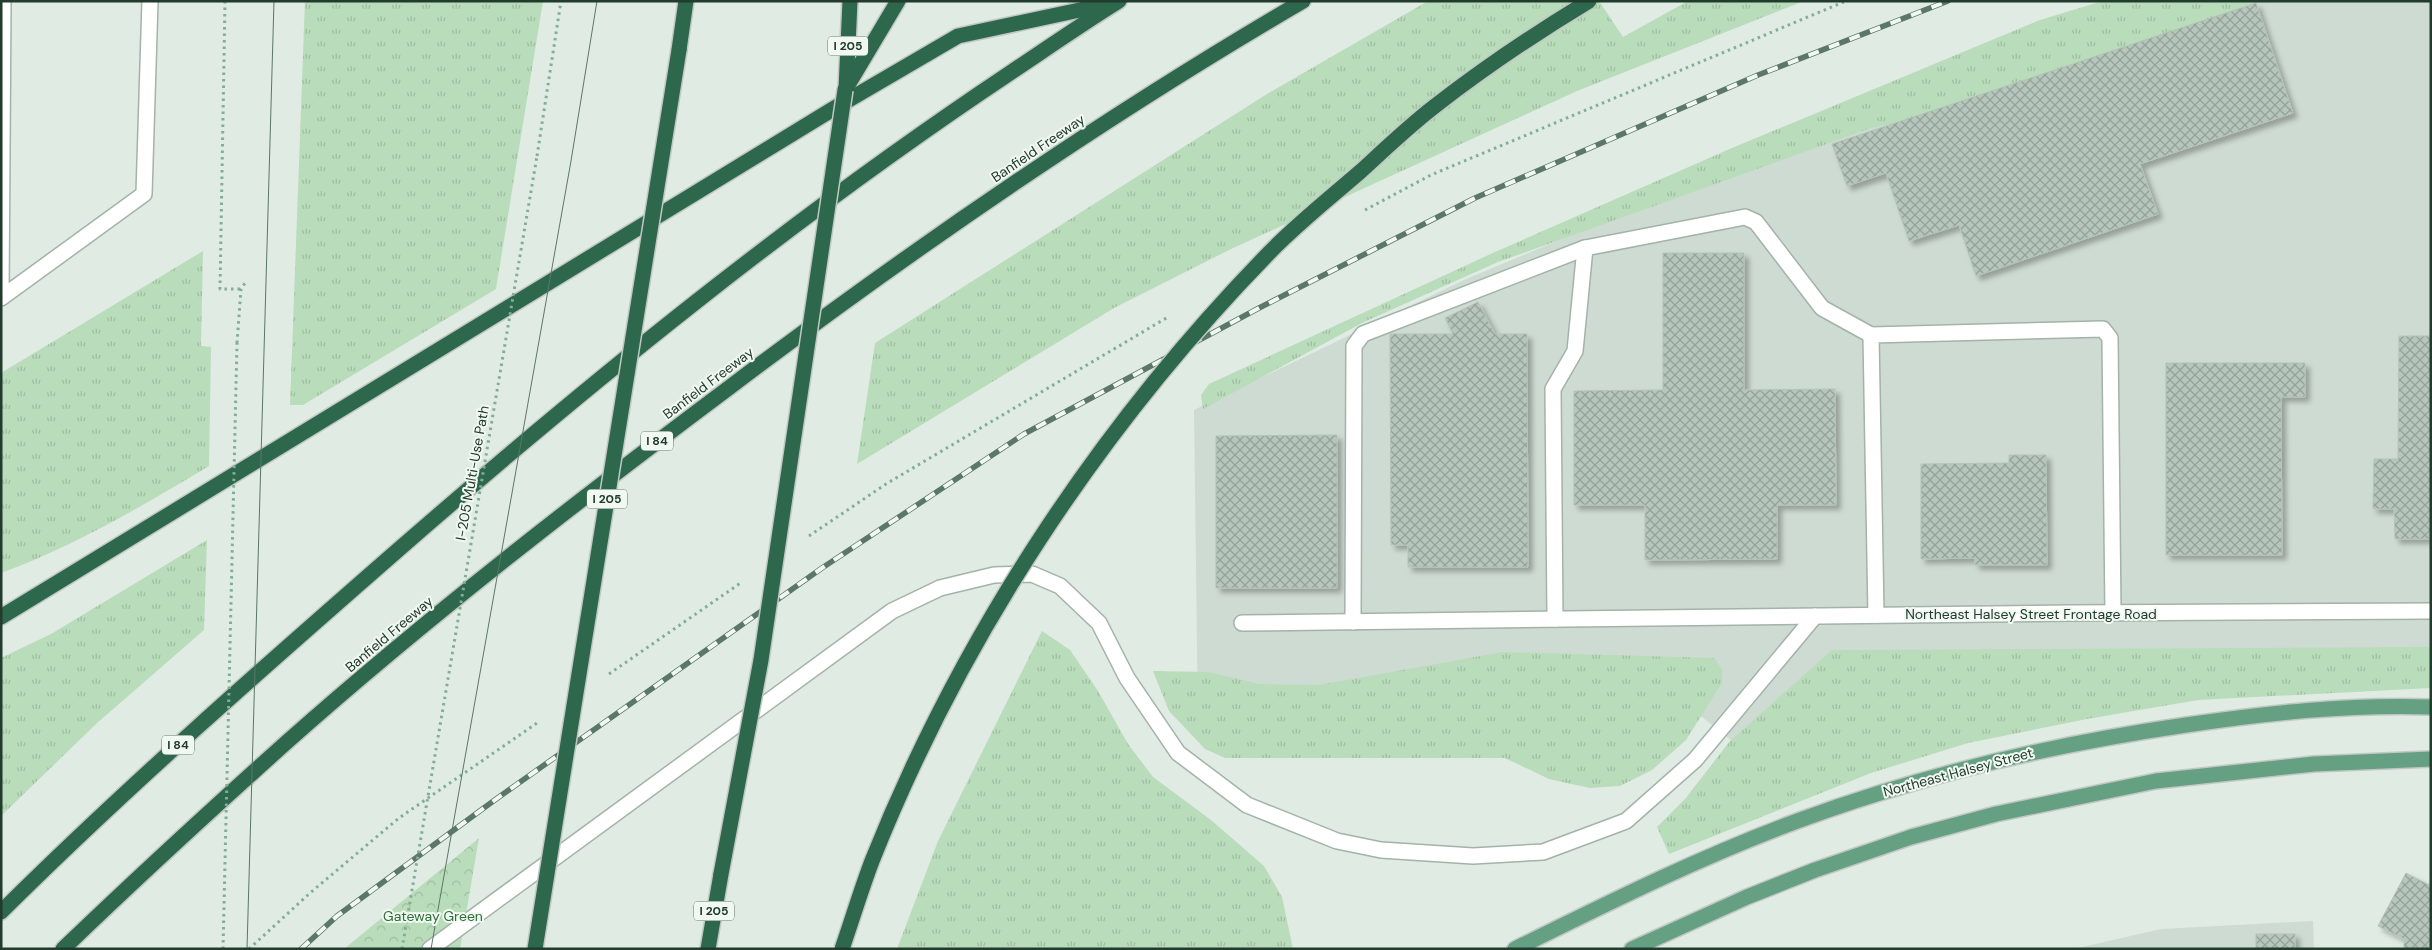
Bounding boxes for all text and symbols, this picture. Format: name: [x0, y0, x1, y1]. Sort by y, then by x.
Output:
road number: I 205: [828, 36, 868, 56]
street label: Banfield Freeway: [988, 110, 1088, 186]
street label: Banfield Freeway: [659, 343, 757, 423]
street label: I-205 Multi-Use Path: [451, 404, 493, 542]
road number: I 84: [641, 432, 673, 451]
road number: I 205: [587, 489, 627, 508]
street label: Banfield Freeway: [341, 592, 437, 676]
street label: Northeast Halsey Street Frontage Road: [1905, 605, 2157, 623]
road number: I 84: [162, 736, 194, 754]
street label: Northeast Halsey Street: [1881, 743, 2035, 801]
road number: I 205: [694, 901, 734, 920]
park label: Gateway Green: [383, 907, 483, 925]

